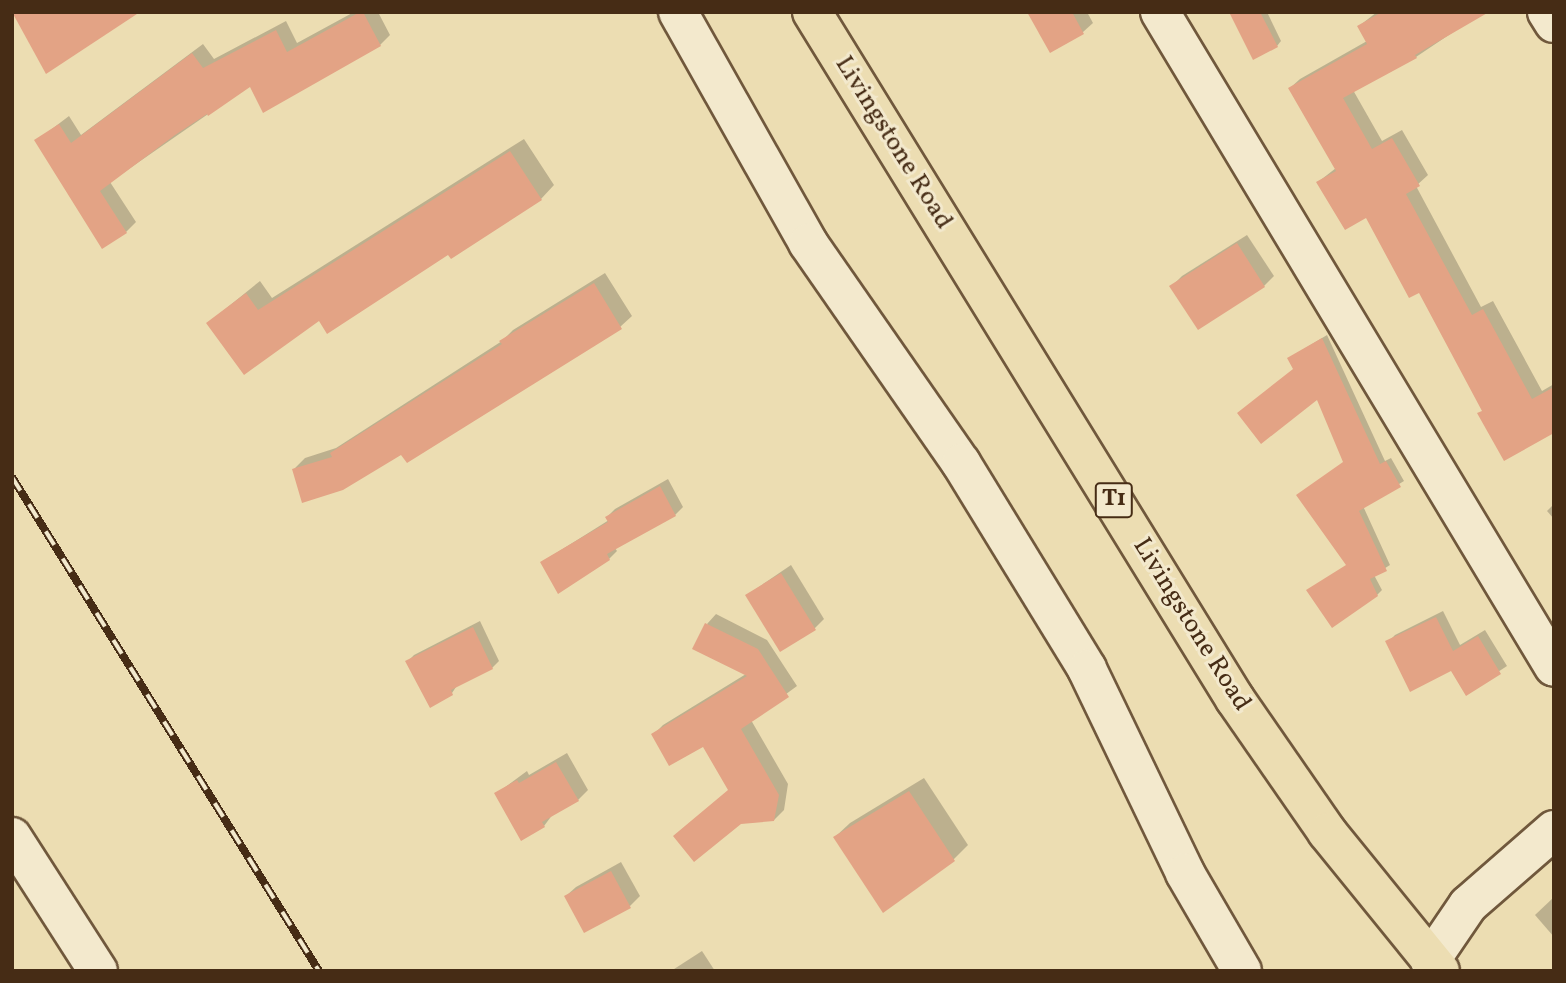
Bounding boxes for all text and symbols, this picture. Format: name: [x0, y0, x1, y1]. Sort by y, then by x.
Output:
street label: Livingstone Road: [827, 51, 959, 235]
road number: T1: [1095, 480, 1133, 520]
street label: Livingstone Road: [1125, 533, 1257, 717]

